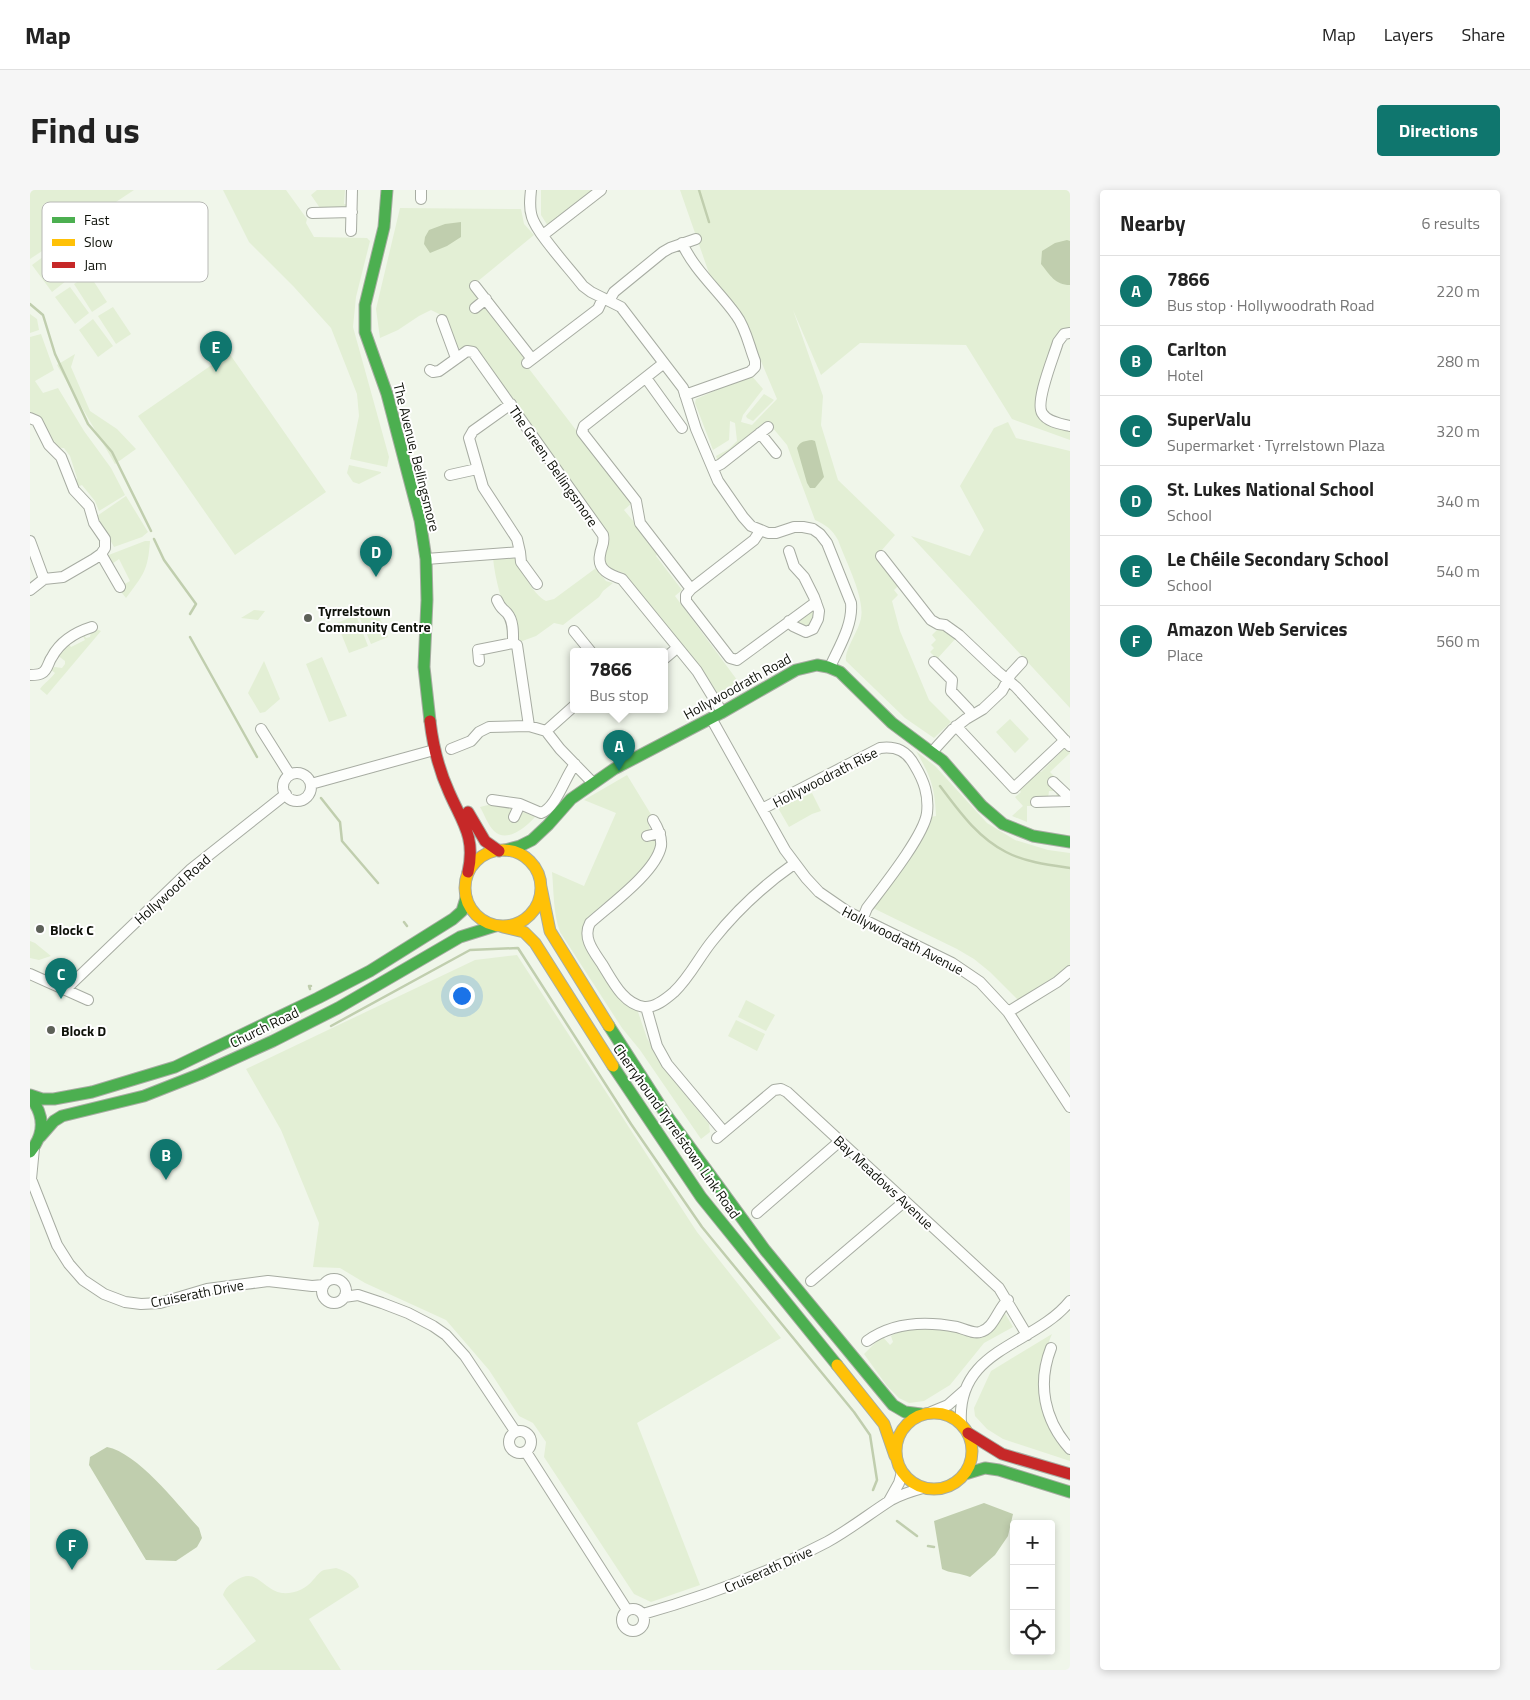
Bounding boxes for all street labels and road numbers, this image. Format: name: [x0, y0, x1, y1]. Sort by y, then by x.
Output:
street label: The Avenue, Bellingsmore: [388, 381, 446, 533]
street label: The Green, Bellingsmore: [504, 401, 604, 531]
street label: Hollywoodrath Road: [679, 648, 795, 724]
street label: Hollywoodrath Rise: [769, 741, 881, 813]
street label: Hollywood Road: [129, 849, 215, 929]
street label: Hollywoodrath Avenue: [839, 900, 967, 980]
street label: Church Road: [226, 1001, 302, 1053]
street label: Cherryhound Tyrrelstown Link Road: [608, 1039, 746, 1223]
street label: Bay Meadows Avenue: [829, 1130, 939, 1234]
street label: Cruiserath Drive: [149, 1274, 245, 1312]
street label: Cruiserath Drive: [721, 1540, 815, 1598]

